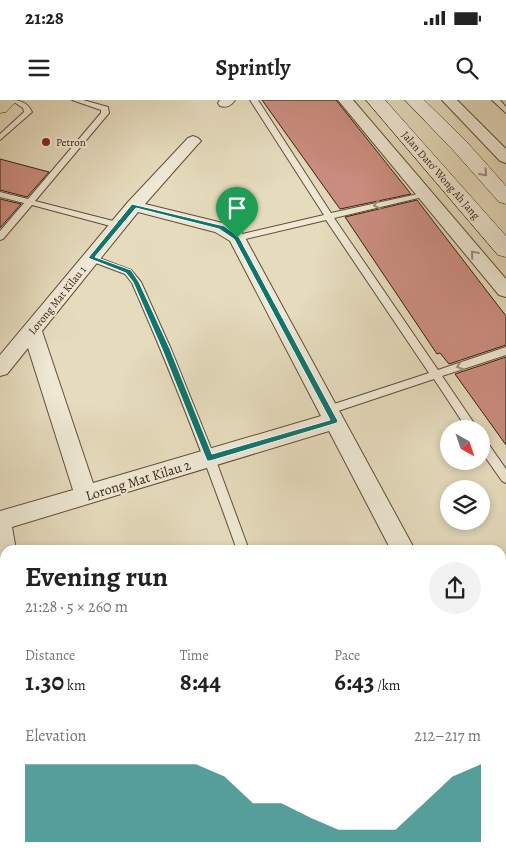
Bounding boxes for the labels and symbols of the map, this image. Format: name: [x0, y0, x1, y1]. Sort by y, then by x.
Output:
street label: Jalan Dato' Wong Ah Jang: [398, 128, 483, 223]
place label: Petron: [56, 135, 86, 150]
marker: Petron: [40, 136, 52, 148]
one-way arrow: [478, 168, 487, 177]
pin: [216, 187, 258, 238]
one-way arrow: [372, 200, 381, 210]
one-way arrow: [472, 251, 480, 260]
street label: Lorong Mat Kilau 1: [25, 263, 90, 338]
one-way arrow: [456, 360, 464, 370]
north arrow: [440, 420, 490, 470]
street label: Lorong Mat Kilau 2: [83, 455, 193, 506]

